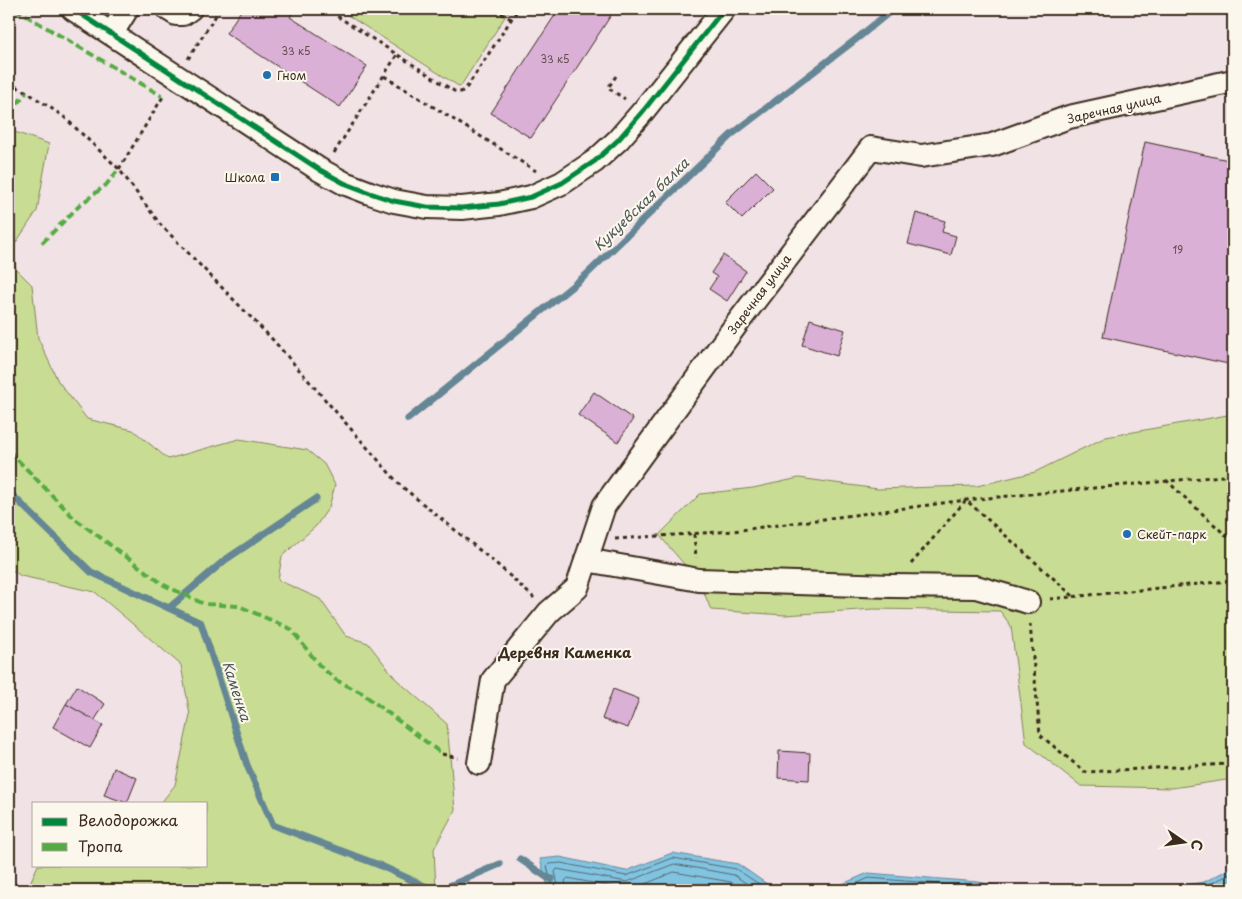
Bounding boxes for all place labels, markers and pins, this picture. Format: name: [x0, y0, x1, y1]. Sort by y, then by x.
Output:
place label: Гном: [277, 66, 306, 84]
marker: Гном: [261, 69, 273, 81]
place label: Школа: [225, 168, 266, 186]
marker: Школа: [269, 171, 281, 183]
place label: Скейт-парк: [1137, 525, 1207, 543]
marker: Скейт-парк: [1121, 528, 1133, 540]

